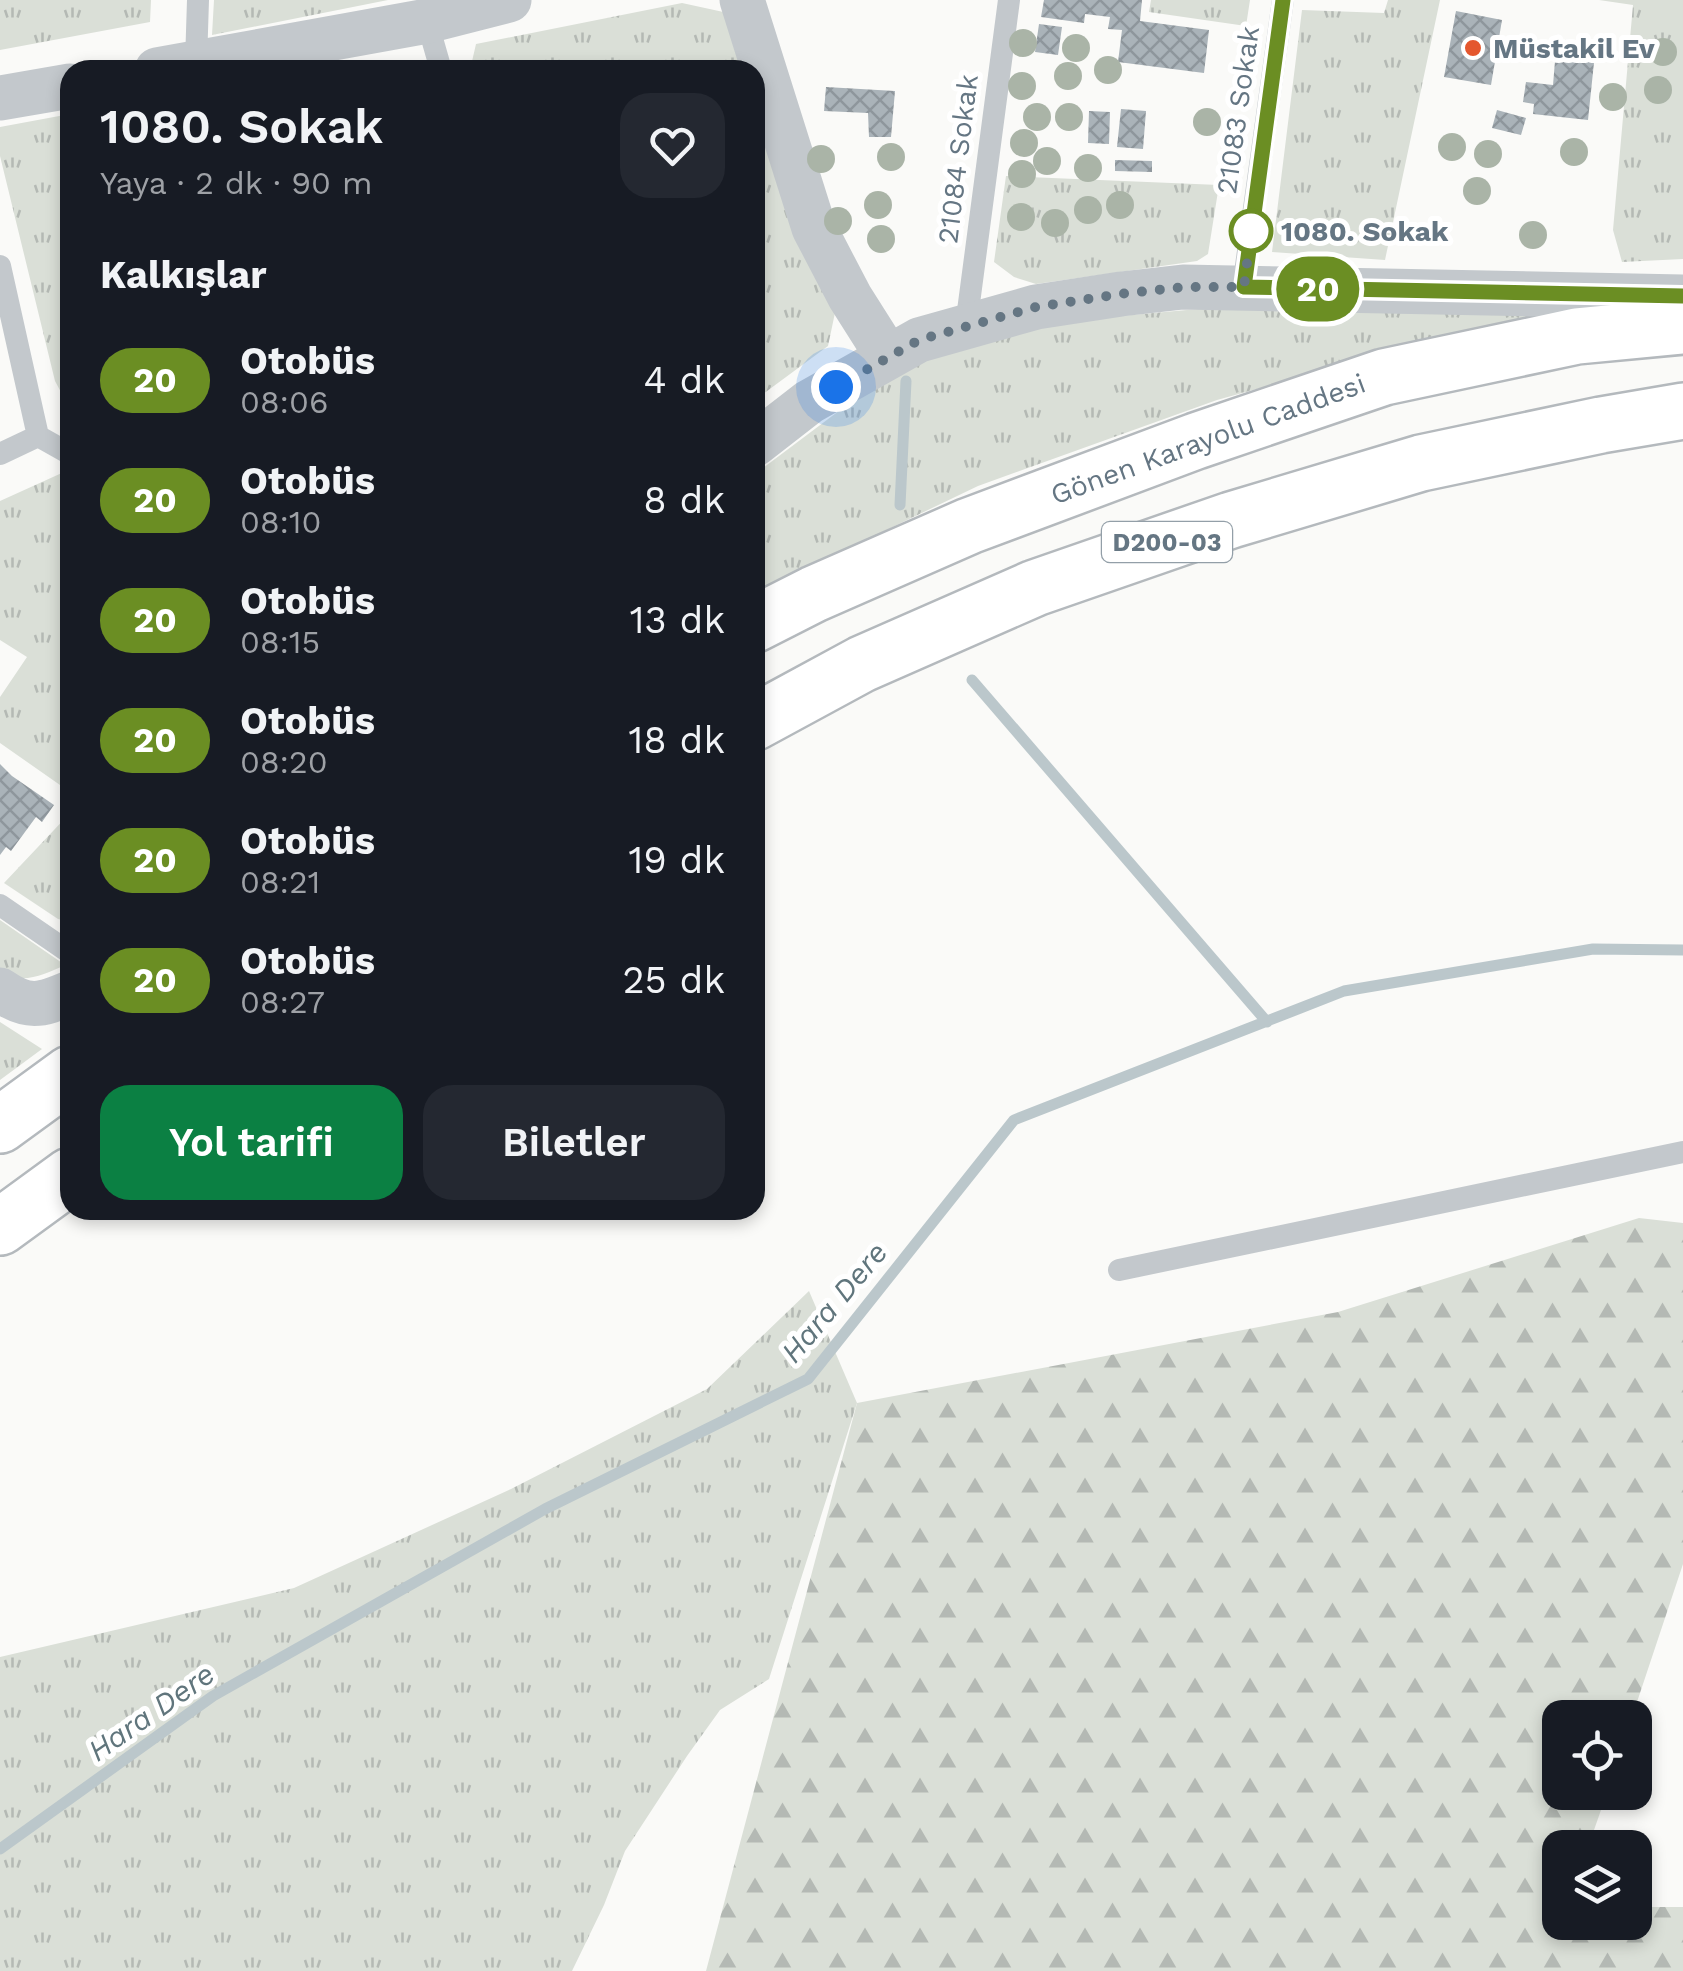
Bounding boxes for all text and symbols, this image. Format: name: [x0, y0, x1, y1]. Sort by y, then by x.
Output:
street label: 21083 Sokak: [1210, 24, 1266, 196]
place label: Müstakil Ev: [1493, 32, 1655, 65]
marker: Müstakil Ev: [1462, 37, 1484, 59]
street label: 21084 Sokak: [931, 72, 985, 246]
button: heart: [620, 93, 725, 198]
text: 1080. Sokak: [100, 98, 383, 155]
text: Yaya · 2 dk · 90 m: [100, 164, 372, 202]
marker: 1080. Sokak: [1230, 210, 1272, 252]
place label: 1080. Sokak: [1281, 215, 1449, 248]
text: Kalkışlar: [100, 253, 267, 297]
line badge: 20: [1273, 256, 1363, 322]
text: 20: [1296, 268, 1340, 310]
text: Otobüs: [240, 339, 375, 383]
text: 4 dk: [643, 358, 725, 402]
text: 20: [133, 359, 177, 401]
your location: [811, 362, 861, 412]
street label: Gönen Karayolu Caddesi: [1046, 367, 1370, 511]
text: 08:06: [240, 383, 328, 421]
text: Otobüs: [240, 459, 375, 503]
text: 8 dk: [643, 478, 725, 522]
text: 20: [133, 479, 177, 521]
text: 08:10: [240, 503, 321, 541]
road number: D200-03: [1102, 522, 1232, 562]
text: Otobüs: [240, 579, 375, 623]
text: 13 dk: [630, 598, 725, 642]
text: 20: [133, 599, 177, 641]
text: 08:15: [240, 623, 320, 661]
text: Otobüs: [240, 699, 375, 743]
text: 18 dk: [628, 718, 725, 762]
text: 20: [133, 719, 177, 761]
text: 08:20: [240, 743, 328, 781]
text: Otobüs: [240, 819, 375, 863]
text: 19 dk: [628, 838, 725, 882]
text: 20: [133, 839, 177, 881]
text: 08:21: [240, 863, 320, 901]
text: Otobüs: [240, 939, 375, 983]
text: 25 dk: [622, 958, 725, 1002]
text: 20: [133, 959, 177, 1001]
text: 08:27: [240, 983, 325, 1021]
button: Yol tarifi: [100, 1085, 403, 1200]
button: Biletler: [423, 1085, 725, 1200]
water label: Hara Dere: [774, 1235, 894, 1369]
water label: Hara Dere: [81, 1656, 221, 1768]
map controls: [1542, 1700, 1652, 1940]
button: locate: [1542, 1700, 1652, 1810]
button: layers: [1542, 1830, 1652, 1940]

